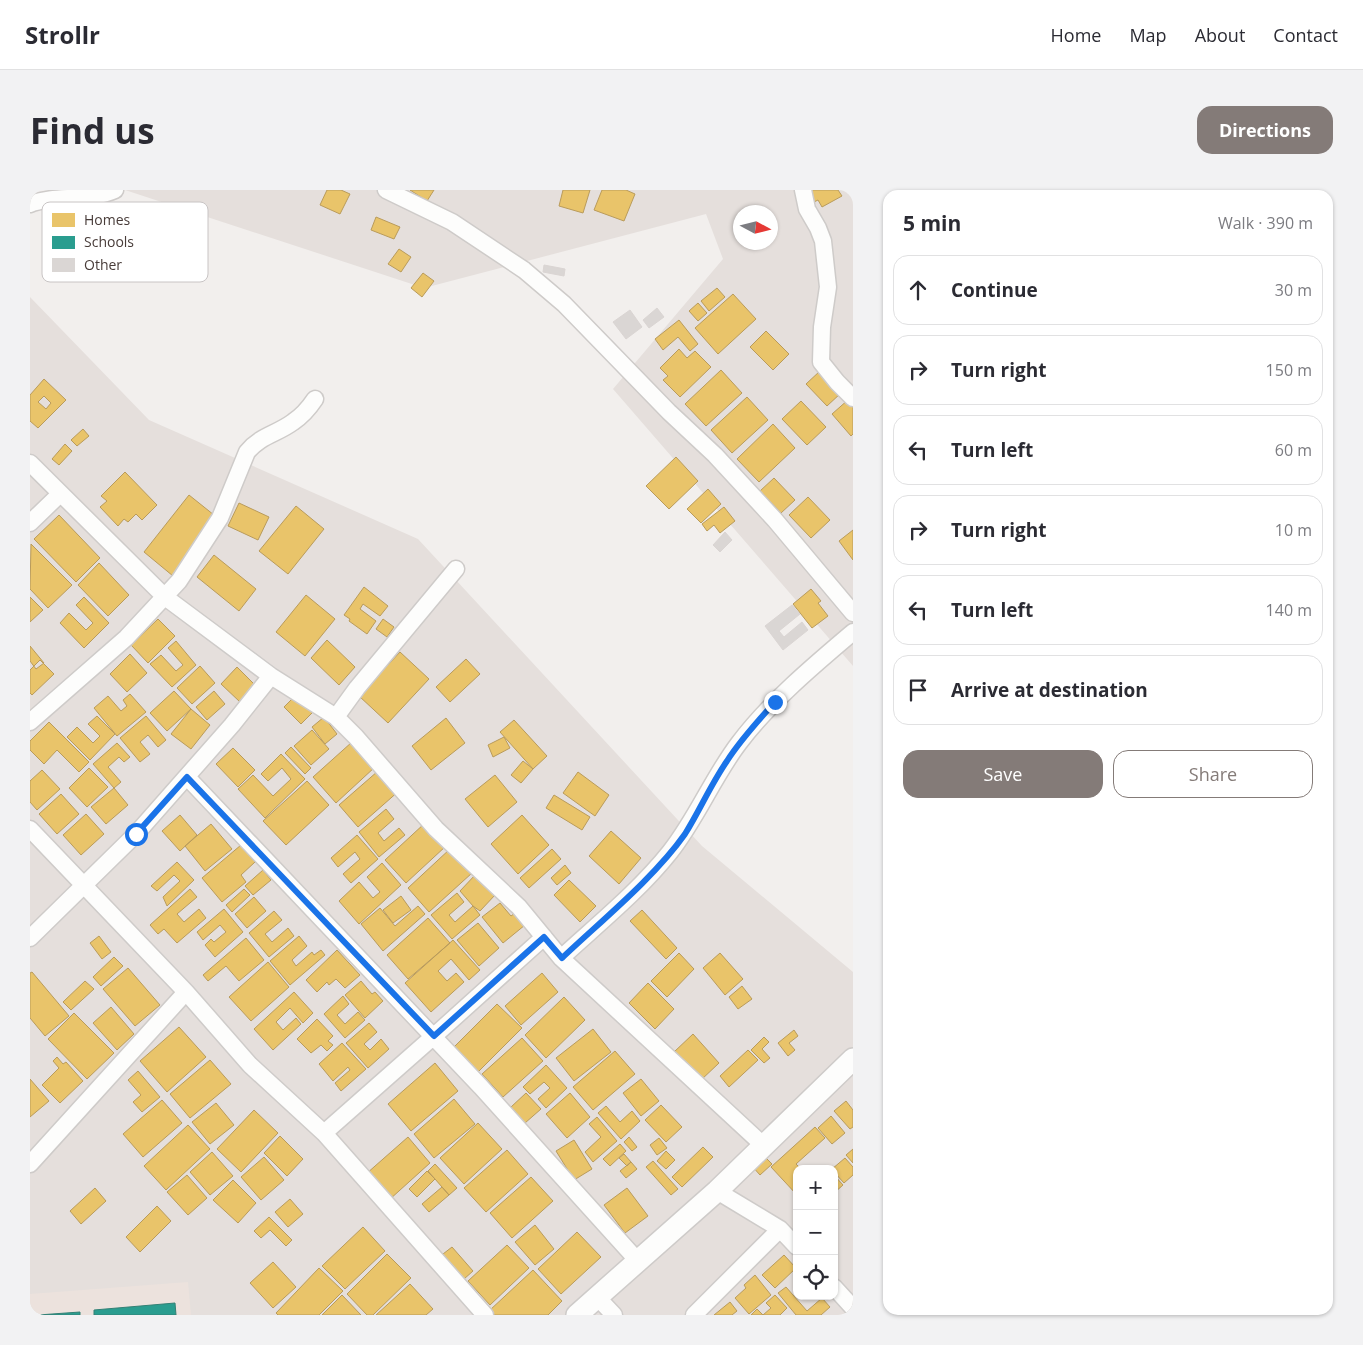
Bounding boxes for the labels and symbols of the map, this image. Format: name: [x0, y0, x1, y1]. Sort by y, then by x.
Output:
legend: [42, 202, 208, 282]
north arrow: [733, 205, 778, 250]
text: Homes: [84, 210, 131, 229]
text: Schools: [84, 232, 134, 251]
text: Other: [84, 255, 122, 274]
route end: [764, 691, 787, 714]
route start: [125, 823, 148, 846]

